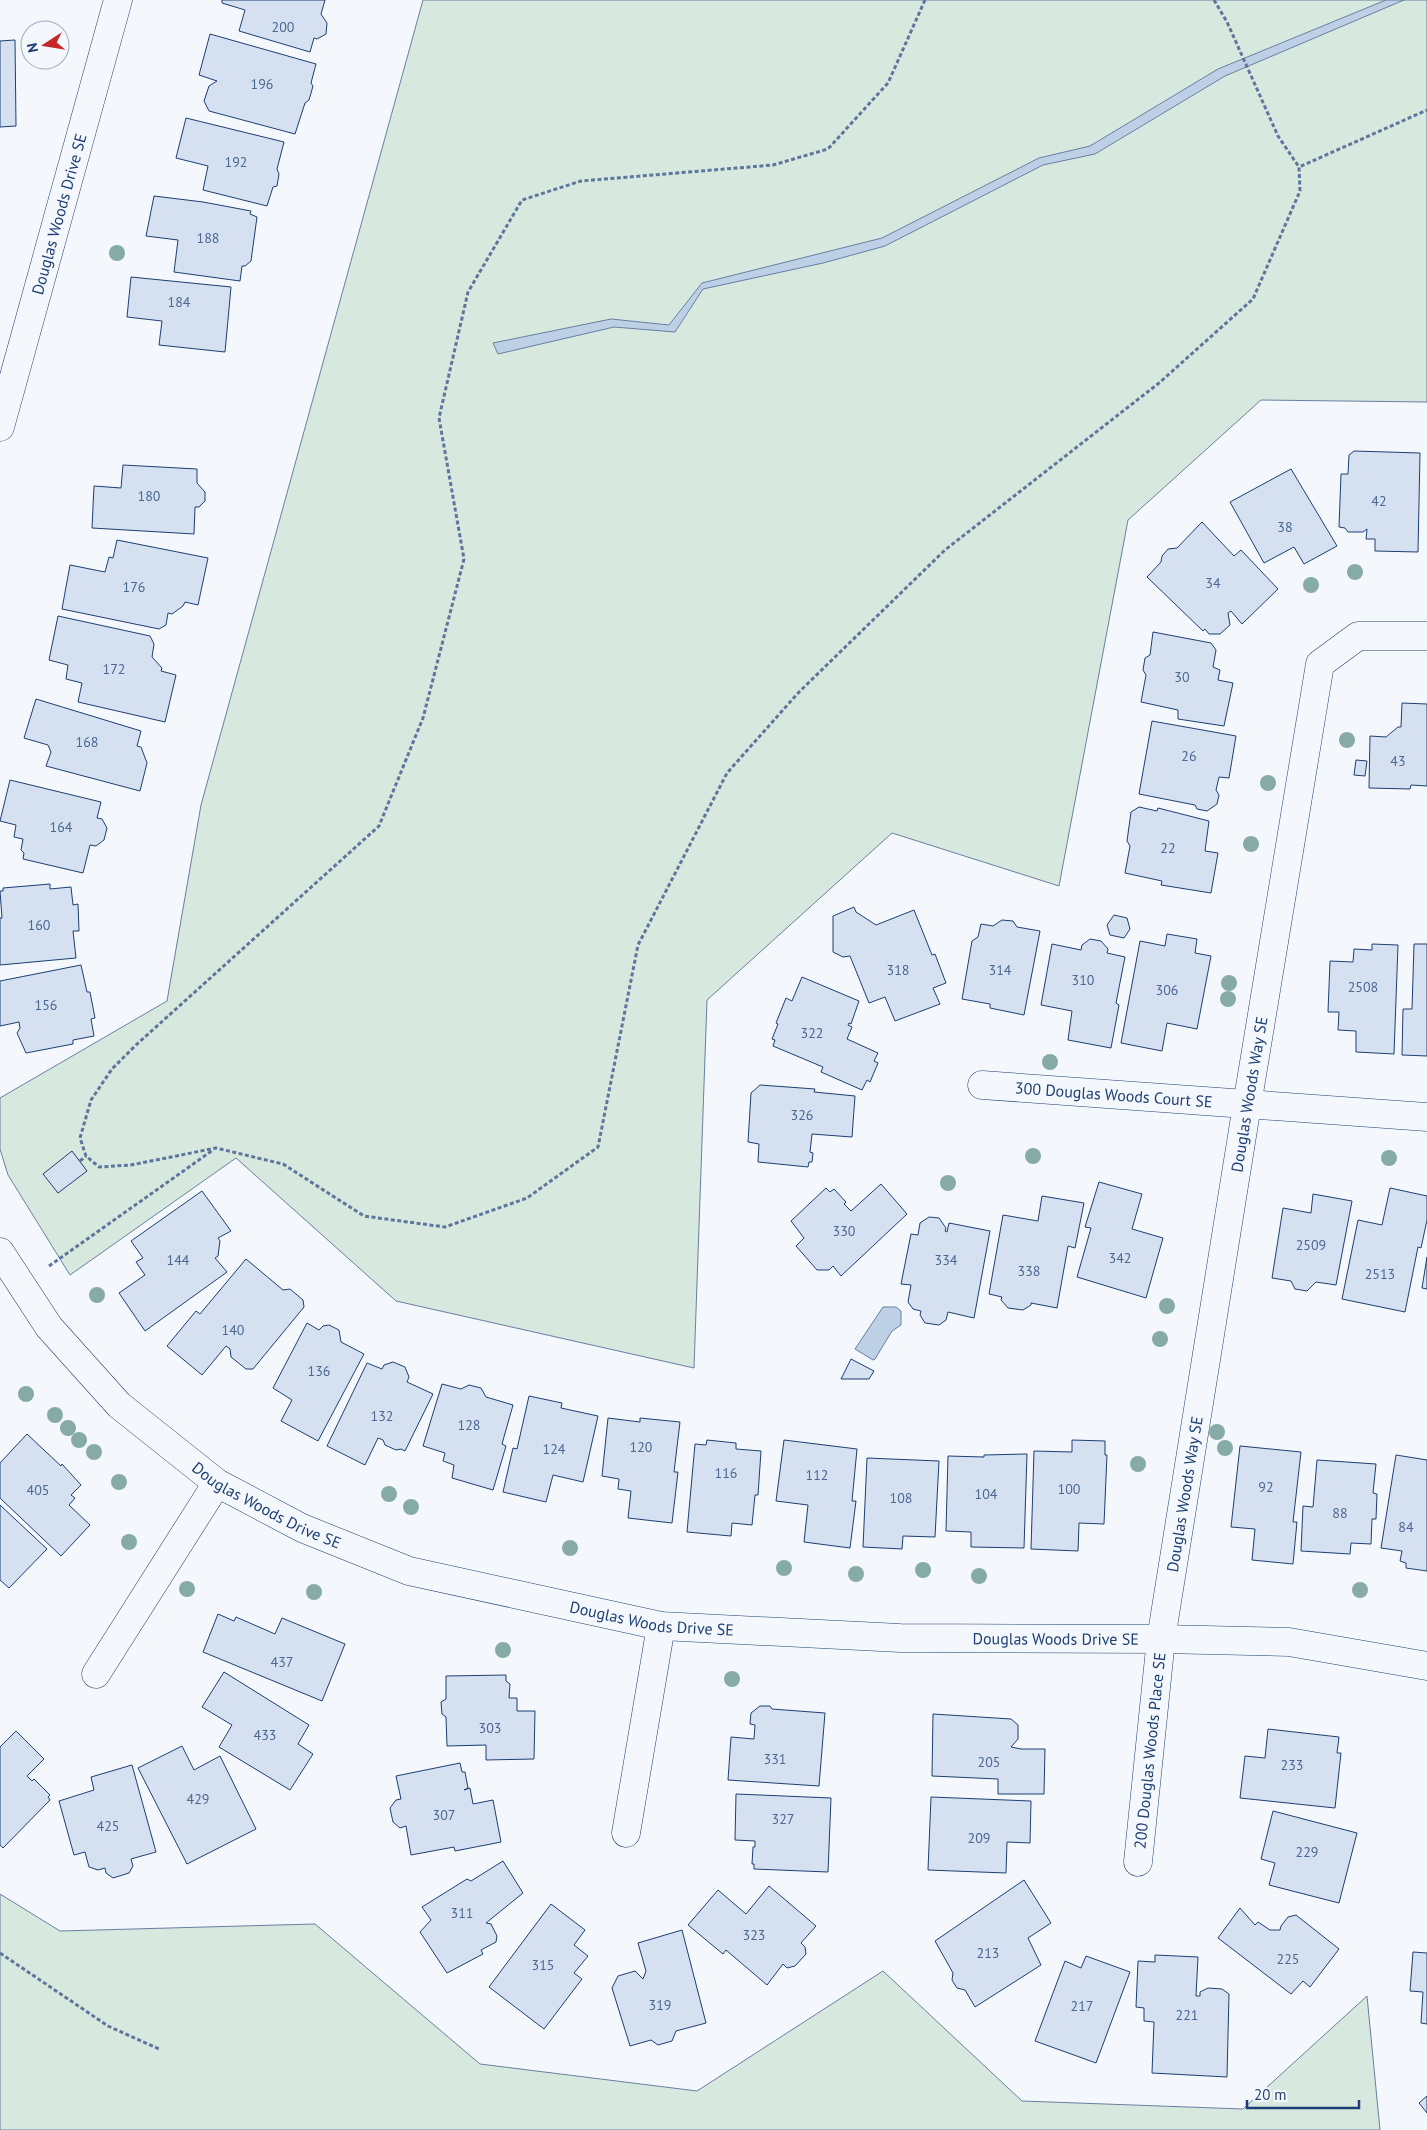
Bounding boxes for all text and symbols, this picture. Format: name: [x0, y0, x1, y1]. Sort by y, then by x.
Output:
house number: 200: [272, 18, 295, 36]
north arrow: [20, 20, 70, 70]
text: N: [23, 41, 42, 54]
house number: 196: [251, 75, 273, 93]
street label: Douglas Woods Drive SE: [27, 131, 91, 297]
house number: 192: [225, 153, 247, 171]
house number: 188: [197, 229, 219, 247]
house number: 184: [168, 293, 191, 311]
house number: 180: [138, 487, 161, 505]
house number: 42: [1371, 492, 1387, 510]
house number: 38: [1277, 518, 1293, 536]
house number: 34: [1205, 574, 1221, 592]
house number: 176: [123, 578, 145, 596]
house number: 172: [103, 660, 125, 678]
house number: 30: [1174, 668, 1190, 686]
house number: 168: [76, 733, 98, 751]
house number: 26: [1181, 747, 1197, 765]
house number: 43: [1390, 752, 1406, 770]
house number: 164: [50, 818, 73, 836]
house number: 22: [1160, 839, 1176, 857]
house number: 160: [28, 916, 51, 934]
house number: 318: [887, 961, 909, 979]
house number: 314: [989, 961, 1012, 979]
house number: 310: [1072, 971, 1095, 989]
house number: 2508: [1348, 978, 1378, 996]
house number: 306: [1156, 981, 1178, 999]
house number: 156: [35, 996, 57, 1014]
street label: Douglas Woods Way SE: [1226, 1015, 1272, 1174]
house number: 322: [801, 1024, 823, 1042]
street label: 300 Douglas Woods Court SE: [1014, 1077, 1213, 1112]
house number: 326: [791, 1106, 813, 1124]
house number: 330: [833, 1222, 856, 1240]
house number: 2509: [1296, 1236, 1326, 1254]
house number: 342: [1109, 1249, 1131, 1267]
house number: 144: [167, 1251, 190, 1269]
house number: 334: [935, 1251, 958, 1269]
house number: 338: [1018, 1262, 1040, 1280]
house number: 2513: [1365, 1265, 1395, 1283]
house number: 140: [222, 1321, 245, 1339]
house number: 136: [308, 1362, 330, 1380]
house number: 132: [371, 1407, 393, 1425]
street label: Douglas Woods Way SE: [1162, 1415, 1207, 1573]
house number: 128: [458, 1416, 480, 1434]
house number: 120: [630, 1438, 653, 1456]
house number: 124: [543, 1440, 566, 1458]
street label: Douglas Woods Drive SE: [188, 1457, 344, 1553]
house number: 116: [715, 1464, 737, 1482]
house number: 112: [806, 1466, 828, 1484]
house number: 92: [1258, 1478, 1274, 1496]
house number: 100: [1058, 1480, 1081, 1498]
house number: 405: [27, 1481, 49, 1499]
house number: 104: [975, 1485, 998, 1503]
house number: 108: [890, 1489, 912, 1507]
house number: 88: [1332, 1504, 1348, 1522]
house number: 84: [1398, 1518, 1414, 1536]
street label: Douglas Woods Drive SE: [568, 1596, 734, 1640]
street label: Douglas Woods Drive SE: [972, 1628, 1139, 1649]
street label: 200 Douglas Woods Place SE: [1129, 1651, 1170, 1850]
house number: 437: [271, 1653, 293, 1671]
house number: 303: [479, 1719, 501, 1737]
house number: 433: [254, 1726, 276, 1744]
house number: 331: [764, 1750, 786, 1768]
house number: 205: [978, 1753, 1000, 1771]
house number: 233: [1281, 1756, 1303, 1774]
house number: 429: [187, 1790, 209, 1808]
house number: 307: [433, 1806, 455, 1824]
house number: 327: [772, 1810, 794, 1828]
house number: 425: [97, 1817, 119, 1835]
house number: 209: [968, 1829, 990, 1847]
house number: 229: [1296, 1843, 1318, 1861]
house number: 311: [451, 1904, 473, 1922]
house number: 323: [743, 1926, 765, 1944]
house number: 213: [977, 1944, 999, 1962]
house number: 225: [1277, 1950, 1299, 1968]
house number: 315: [532, 1956, 554, 1974]
house number: 319: [649, 1996, 671, 2014]
house number: 217: [1071, 1997, 1093, 2015]
house number: 221: [1176, 2006, 1198, 2024]
scale bar: [1247, 2078, 1360, 2110]
text: 20 m: [1254, 2085, 1287, 2104]

